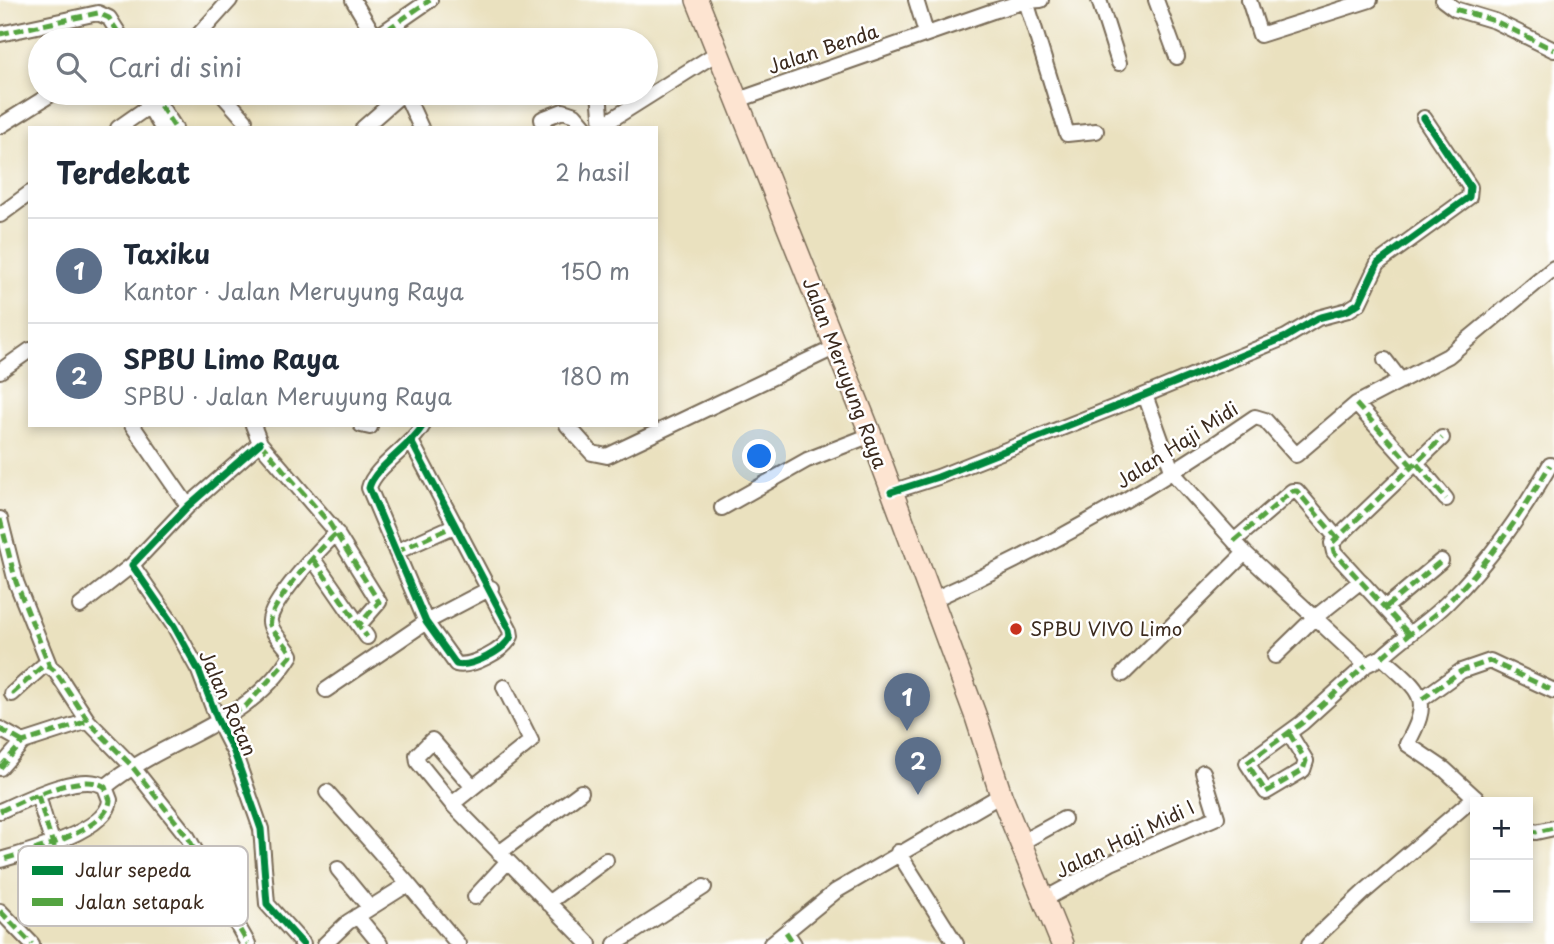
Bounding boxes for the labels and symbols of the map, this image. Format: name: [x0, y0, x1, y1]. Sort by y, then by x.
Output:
street label: Jalan Benda: [764, 16, 882, 80]
street label: Jalan Meruyung Raya: [797, 273, 895, 472]
street label: Jalan Haji Midi: [1110, 394, 1243, 494]
your location: [742, 439, 776, 473]
place label: SPBU VIVO Limo: [1030, 614, 1182, 642]
marker: SPBU VIVO Limo: [1008, 621, 1024, 637]
street label: Jalan Rotan: [193, 645, 265, 760]
pin: 1: [884, 673, 930, 731]
pin: 2: [895, 737, 941, 795]
street label: Jalan Haji Midi I: [1050, 792, 1199, 884]
legend: [18, 846, 248, 926]
text: Jalur sepeda: [75, 855, 191, 883]
text: Jalan setapak: [75, 887, 205, 915]

